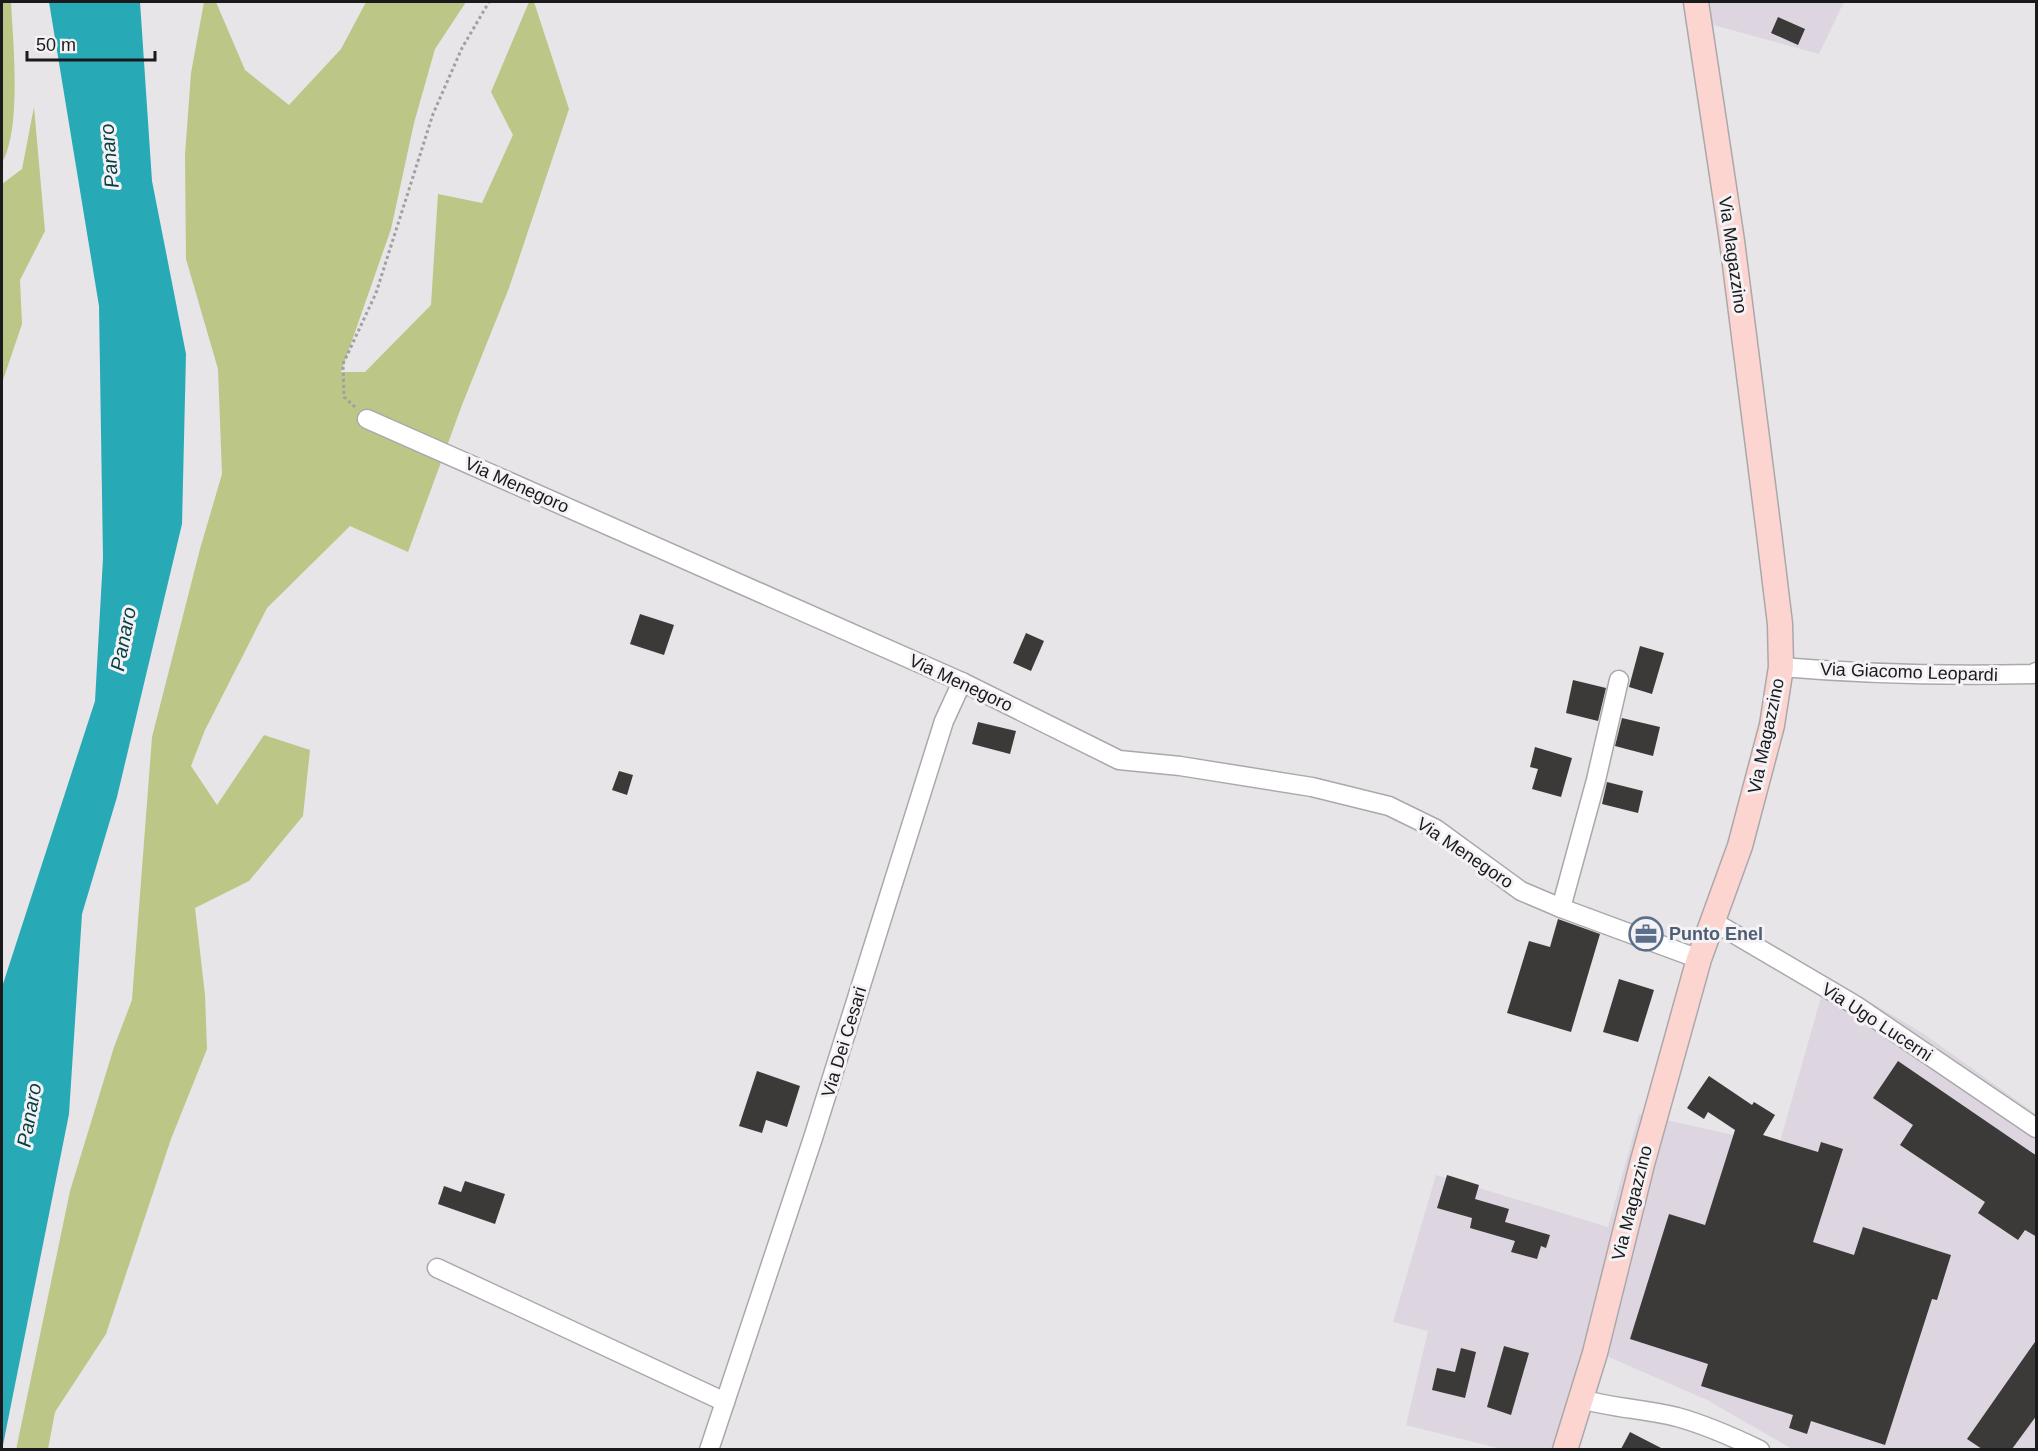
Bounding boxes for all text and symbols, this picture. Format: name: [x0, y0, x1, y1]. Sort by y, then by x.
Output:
scale bar: [27, 24, 154, 62]
text: 50 m: [36, 35, 76, 55]
water label: Panaro: [95, 123, 123, 189]
street label: Via Magazzino: [1715, 195, 1751, 315]
street label: Via Menegoro: [462, 453, 572, 517]
water label: Panaro: [106, 605, 140, 673]
street label: Via Menegoro: [906, 650, 1016, 716]
street label: Via Giacomo Leopardi: [1820, 659, 1998, 685]
street label: Via Magazzino: [1744, 676, 1788, 796]
street label: Via Menegoro: [1413, 813, 1517, 893]
office icon: Punto Enel: [1628, 916, 1664, 952]
place label: Punto Enel: [1669, 924, 1763, 944]
street label: Via Ugo Lucerni: [1818, 979, 1936, 1065]
street label: Via Dei Cesari: [818, 984, 870, 1100]
water label: Panaro: [13, 1081, 45, 1149]
street label: Via Magazzino: [1608, 1143, 1656, 1263]

